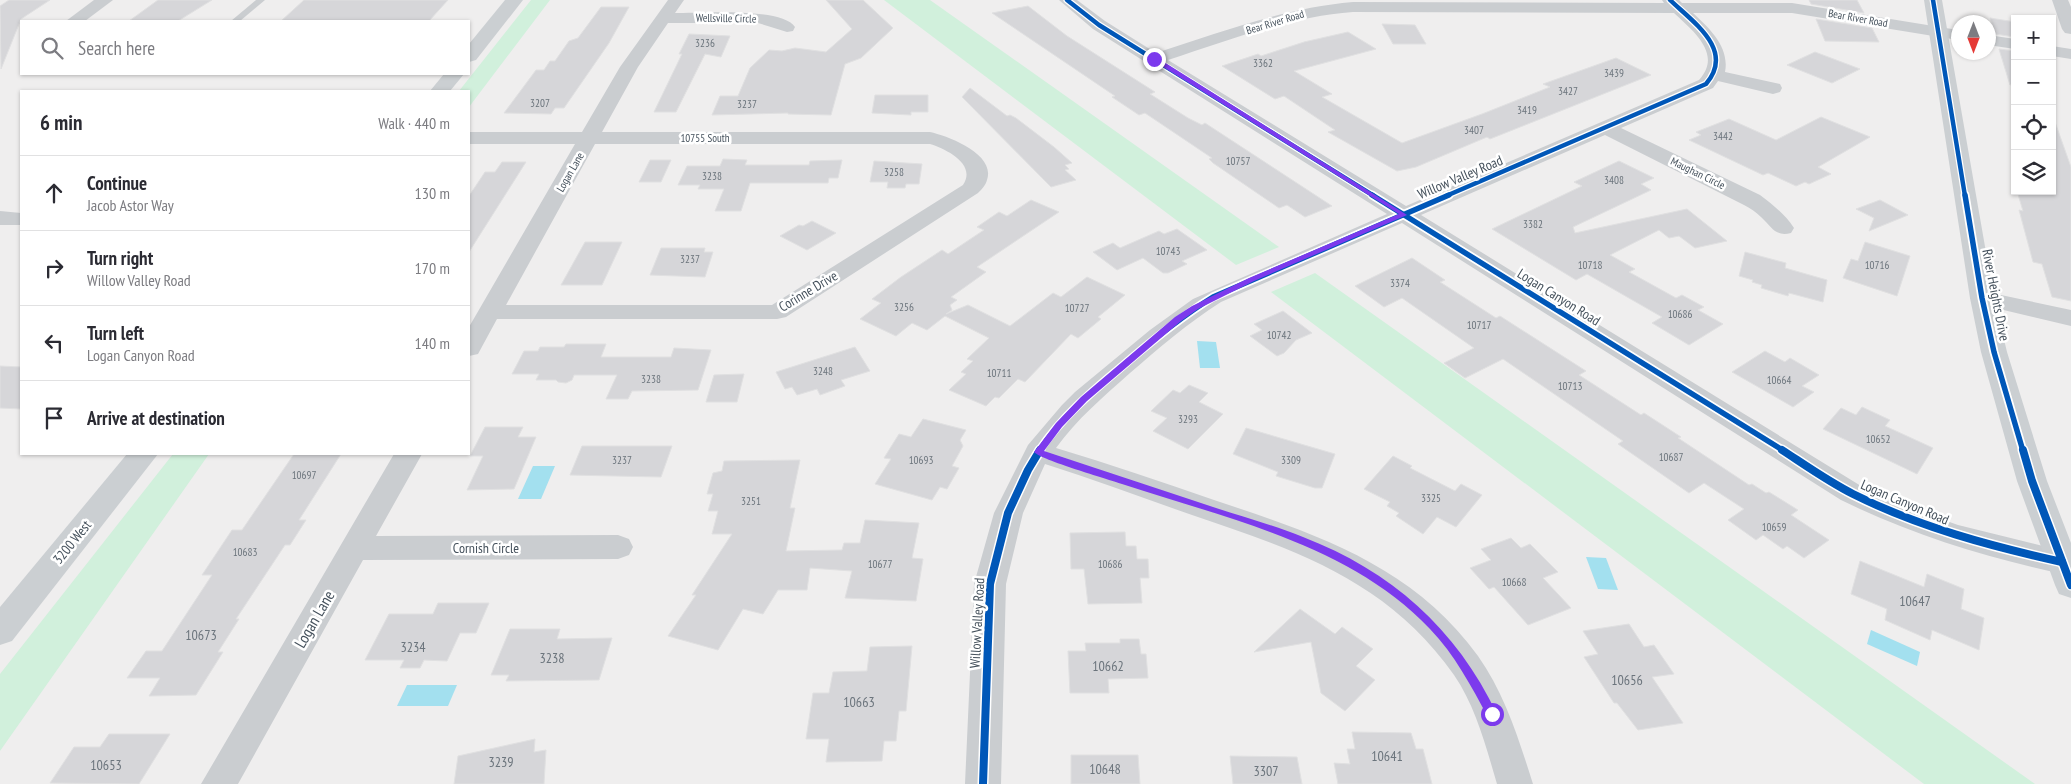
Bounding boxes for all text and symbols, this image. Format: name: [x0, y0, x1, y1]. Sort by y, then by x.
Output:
street label: Bear River Road: [1244, 6, 1306, 37]
street label: Bear River Road: [1827, 6, 1889, 30]
street label: Wellsville Circle: [696, 10, 757, 26]
north arrow: [1951, 15, 1996, 60]
map controls: [2011, 15, 2056, 195]
button: +: [2011, 15, 2056, 60]
search box: [20, 20, 470, 75]
icon: search: [38, 34, 66, 62]
text: Search here: [78, 36, 155, 60]
house number: 3236: [695, 36, 715, 50]
route end: [1143, 48, 1166, 71]
house number: 3362: [1253, 56, 1273, 70]
button: −: [2011, 60, 2056, 105]
house number: 3439: [1604, 66, 1624, 80]
house number: 3427: [1558, 84, 1578, 98]
house number: 3207: [530, 96, 550, 110]
house number: 3237: [737, 97, 757, 111]
house number: 3419: [1517, 103, 1537, 117]
button: locate: [2011, 105, 2056, 150]
text: 6 min: [40, 109, 82, 136]
text: Walk · 440 m: [378, 113, 450, 133]
house number: 3407: [1464, 123, 1484, 137]
house number: 3442: [1713, 129, 1733, 143]
street label: 10755 South: [680, 131, 730, 145]
street label: Logan Lane: [553, 149, 587, 194]
button: layers: [2011, 150, 2056, 195]
street label: Willow Valley Road: [1415, 151, 1505, 203]
house number: 10757: [1226, 154, 1250, 168]
street label: Maughan Circle: [1669, 154, 1728, 192]
house number: 3258: [884, 165, 904, 179]
house number: 3238: [702, 169, 722, 183]
text: Continue: [87, 171, 147, 195]
house number: 3408: [1604, 173, 1624, 187]
icon: ahead: [40, 179, 68, 207]
text: 130 m: [415, 183, 450, 203]
text: Jacob Astor Way: [87, 195, 174, 215]
house number: 3382: [1523, 217, 1543, 231]
house number: 10743: [1156, 244, 1180, 258]
text: Turn right: [87, 246, 153, 270]
street label: River Heights Drive: [1978, 247, 2014, 343]
house number: 3237: [680, 252, 700, 266]
icon: right: [40, 254, 68, 282]
text: 170 m: [415, 258, 450, 278]
house number: 10718: [1578, 258, 1602, 272]
house number: 10716: [1865, 258, 1889, 272]
street label: Logan Canyon Road: [1514, 264, 1604, 330]
street label: Corinne Drive: [775, 266, 841, 316]
text: Willow Valley Road: [87, 270, 191, 290]
house number: 3374: [1390, 276, 1410, 290]
house number: 3256: [894, 300, 914, 314]
house number: 10727: [1065, 301, 1089, 315]
house number: 10686: [1668, 307, 1692, 321]
house number: 10717: [1467, 318, 1491, 332]
text: Turn left: [87, 321, 144, 345]
house number: 10742: [1267, 328, 1291, 342]
icon: left: [40, 329, 68, 357]
text: 140 m: [415, 333, 450, 353]
text: Logan Canyon Road: [87, 345, 195, 365]
house number: 3248: [813, 364, 833, 378]
house number: 10711: [987, 366, 1011, 380]
house number: 3238: [641, 372, 661, 386]
house number: 10664: [1767, 373, 1791, 387]
house number: 10713: [1558, 379, 1582, 393]
icon: arrive: [40, 404, 68, 432]
text: Arrive at destination: [87, 406, 225, 430]
house number: 3293: [1178, 412, 1198, 426]
house number: 10652: [1866, 432, 1890, 446]
house number: 10687: [1659, 450, 1683, 464]
house number: 3237: [612, 453, 632, 467]
house number: 10693: [909, 453, 933, 467]
house number: 3309: [1281, 453, 1301, 467]
house number: 10697: [292, 468, 316, 482]
street label: Logan Canyon Road: [1858, 475, 1952, 529]
house number: 3325: [1421, 491, 1441, 505]
house number: 3251: [741, 494, 761, 508]
street label: 3200 West: [49, 516, 95, 568]
house number: 10659: [1762, 520, 1786, 534]
street label: Cornish Circle: [453, 539, 519, 557]
house number: 10683: [233, 545, 257, 559]
house number: 10677: [868, 557, 892, 571]
house number: 10686: [1098, 557, 1122, 571]
house number: 10668: [1502, 575, 1526, 589]
street label: Willow Valley Road: [966, 577, 988, 669]
street label: Logan Lane: [290, 587, 338, 651]
house number: 10647: [1899, 592, 1931, 610]
house number: 10673: [185, 626, 217, 644]
house number: 3234: [400, 638, 426, 656]
house number: 3238: [539, 649, 565, 667]
house number: 10662: [1092, 657, 1124, 675]
house number: 10656: [1611, 671, 1643, 689]
house number: 10663: [843, 693, 875, 711]
route start: [1481, 703, 1504, 726]
house number: 10641: [1371, 747, 1403, 765]
house number: 3239: [488, 753, 514, 771]
house number: 10653: [90, 756, 122, 774]
house number: 10648: [1089, 760, 1121, 778]
house number: 3307: [1253, 762, 1279, 780]

